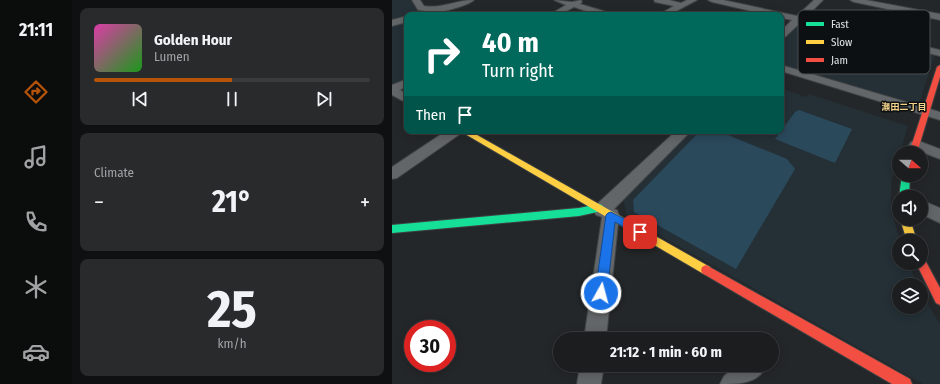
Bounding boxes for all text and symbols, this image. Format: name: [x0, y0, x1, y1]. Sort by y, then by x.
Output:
legend: [798, 10, 930, 74]
text: Fast: [831, 18, 849, 31]
text: 21:11: [19, 19, 53, 41]
text: 40 m: [482, 26, 539, 59]
icon: right: [416, 28, 468, 80]
text: Golden Hour: [154, 31, 232, 49]
text: Slow: [831, 36, 852, 49]
text: Lumen: [154, 49, 190, 64]
text: Jam: [831, 54, 848, 67]
text: Turn right: [482, 60, 554, 82]
icon: directions: [22, 78, 50, 106]
icon: previous: [129, 88, 151, 110]
icon: pause: [221, 88, 243, 110]
icon: next: [313, 88, 335, 110]
district label: 瀬田二丁目: [881, 102, 927, 112]
icon: arrive: [454, 104, 476, 126]
text: Then: [416, 106, 446, 124]
icon: music: [22, 143, 50, 171]
north arrow: [892, 146, 928, 182]
map controls: [892, 146, 928, 314]
text: Climate: [94, 165, 134, 180]
text: 21°: [212, 184, 252, 220]
text: −: [94, 189, 104, 216]
text: +: [360, 189, 370, 216]
button: sound: [892, 190, 928, 226]
icon: phone: [22, 208, 50, 236]
pin: [623, 215, 657, 249]
icon: arrive: [629, 221, 651, 243]
button: search: [892, 234, 928, 270]
position arrow: [580, 272, 622, 314]
icon: climate: [22, 273, 50, 301]
text: 25: [207, 278, 257, 341]
button: layers: [892, 278, 928, 314]
speed limit sign: 30: [404, 320, 456, 372]
text: km/h: [218, 336, 247, 351]
icon: car: [22, 338, 50, 366]
text: 21:12 · 1 min · 60 m: [610, 343, 722, 361]

